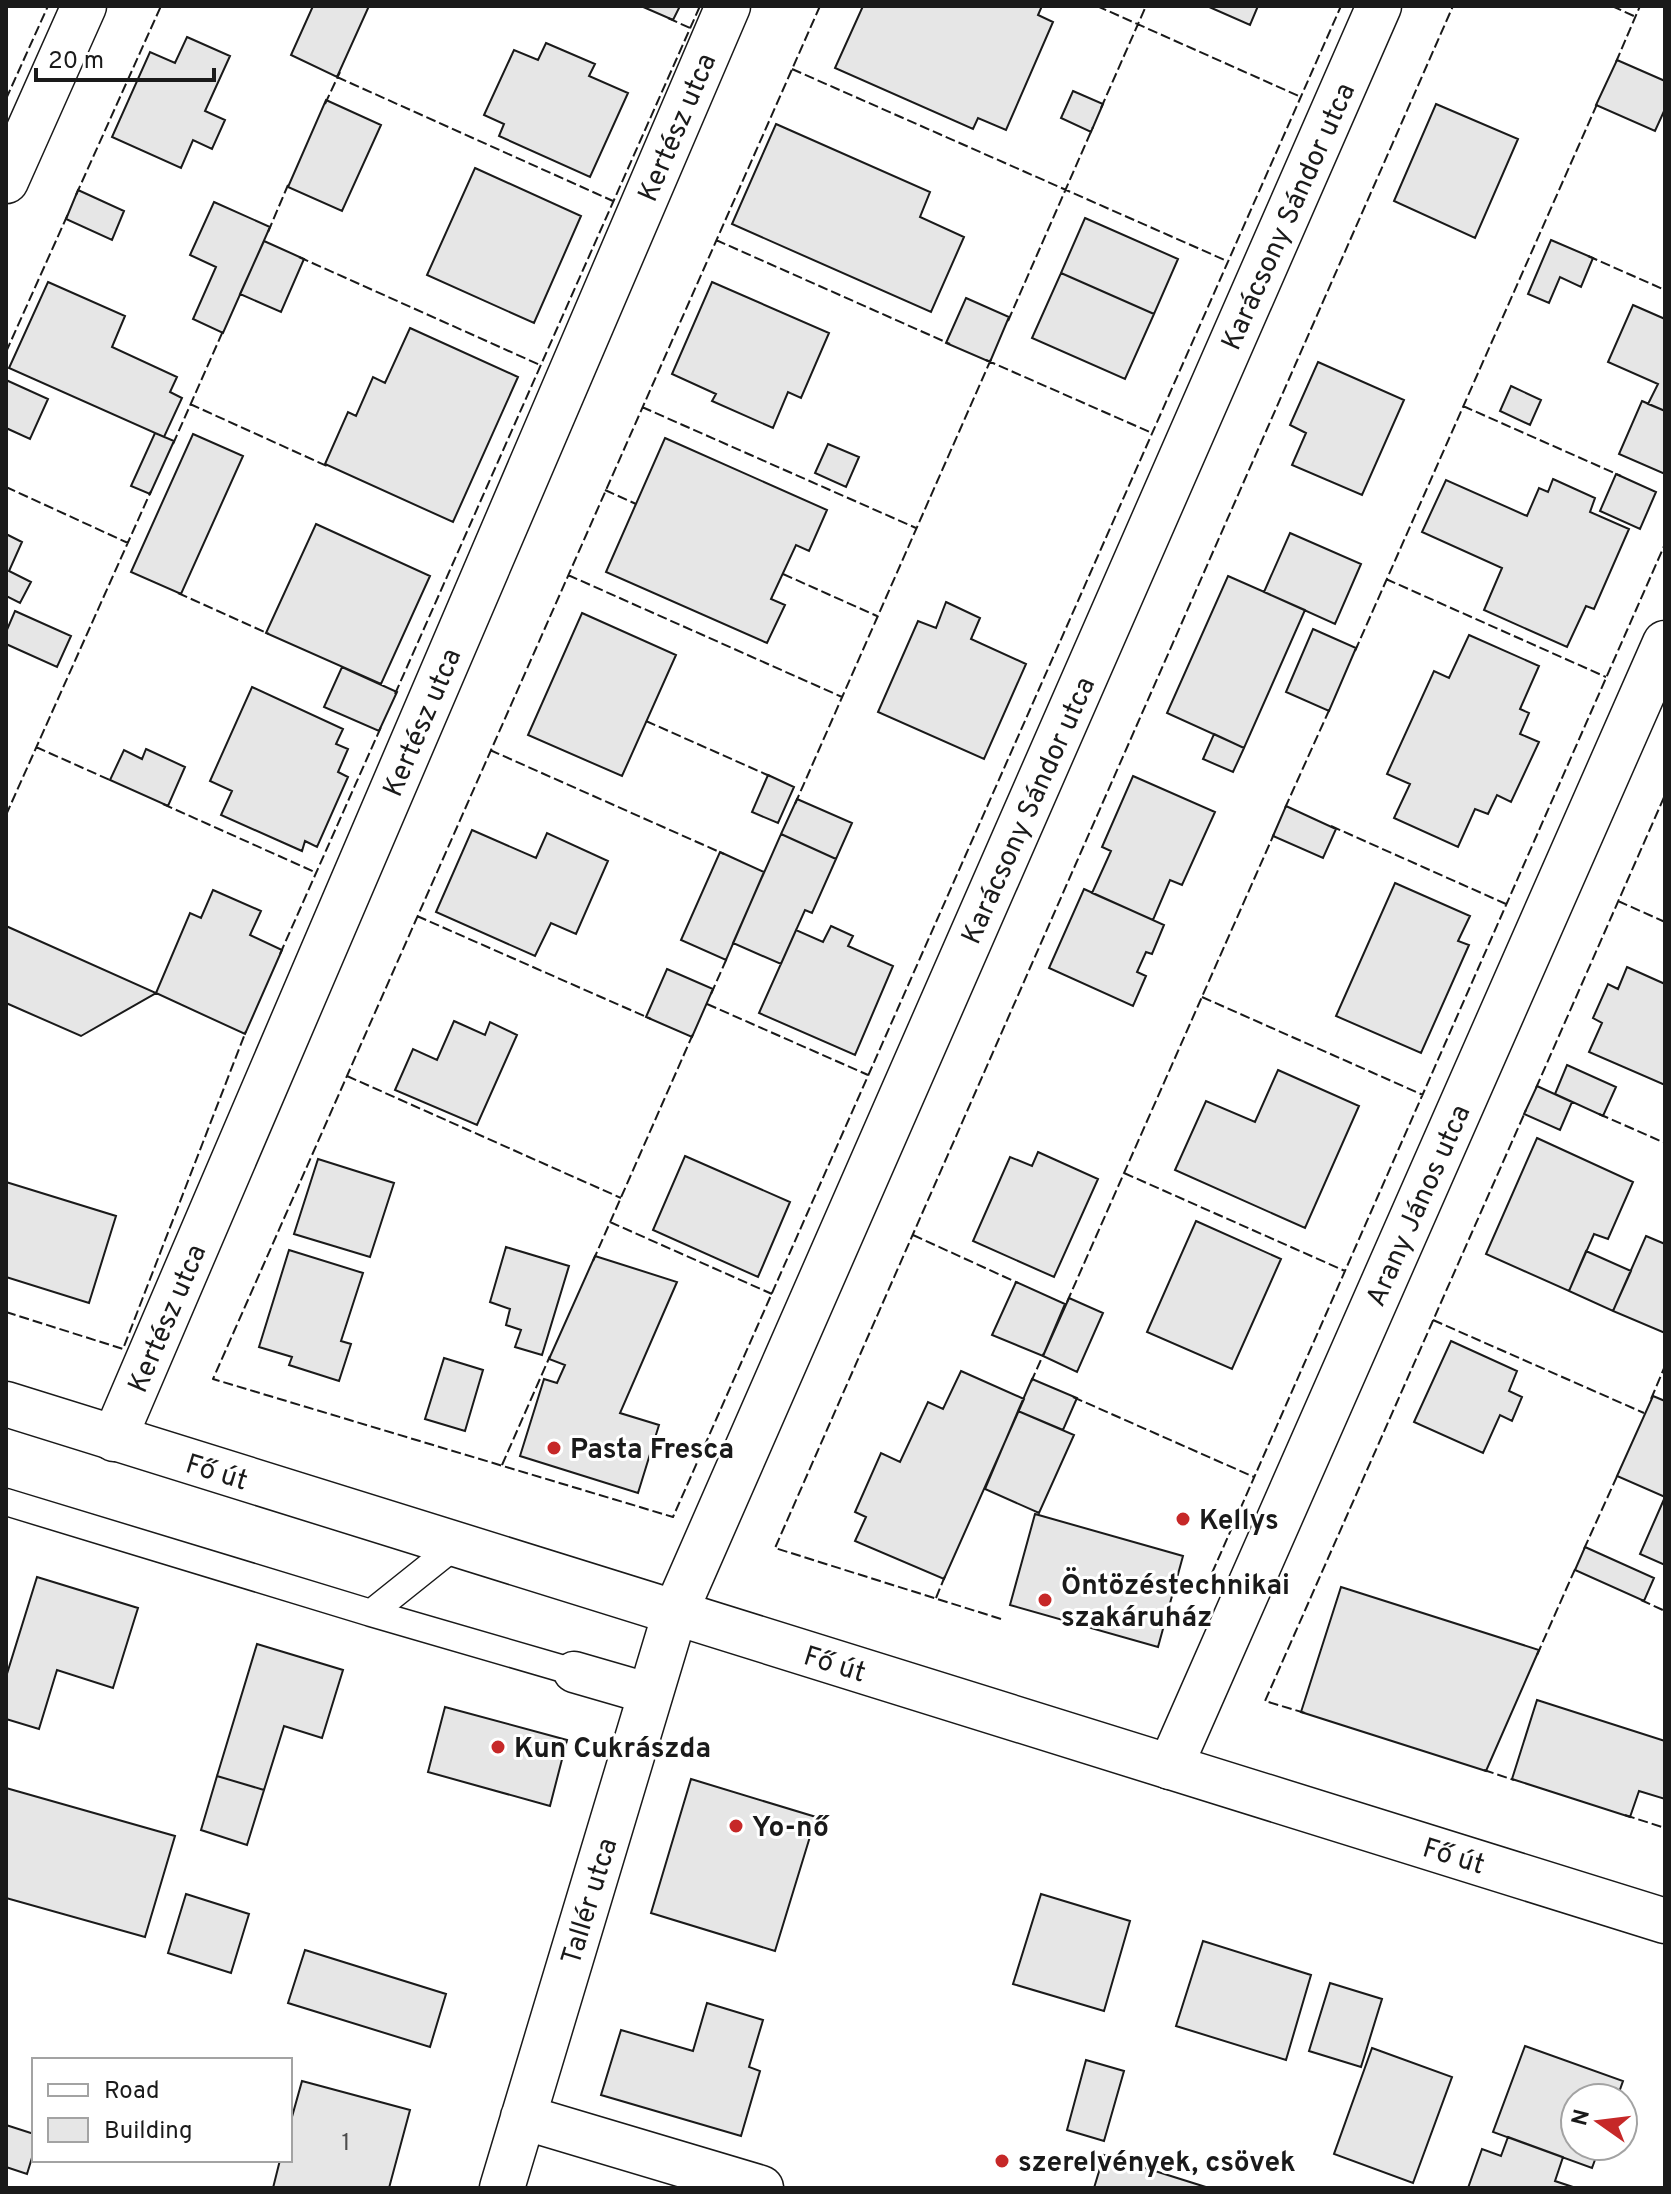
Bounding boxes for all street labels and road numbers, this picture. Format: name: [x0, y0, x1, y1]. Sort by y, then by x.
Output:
street label: Kertész utca: [631, 48, 726, 208]
street label: Karácsony Sándor utca: [1215, 78, 1365, 356]
street label: Kertész utca: [376, 643, 471, 803]
street label: Karácsony Sándor utca: [955, 672, 1105, 950]
street label: Arany János utca: [1359, 1100, 1480, 1313]
street label: Kertész utca: [121, 1239, 216, 1399]
street label: Fő út: [181, 1447, 252, 1500]
street label: Fő út: [799, 1639, 870, 1692]
street label: Fő út: [1418, 1831, 1489, 1884]
street label: Tallér utca: [555, 1834, 627, 1970]

